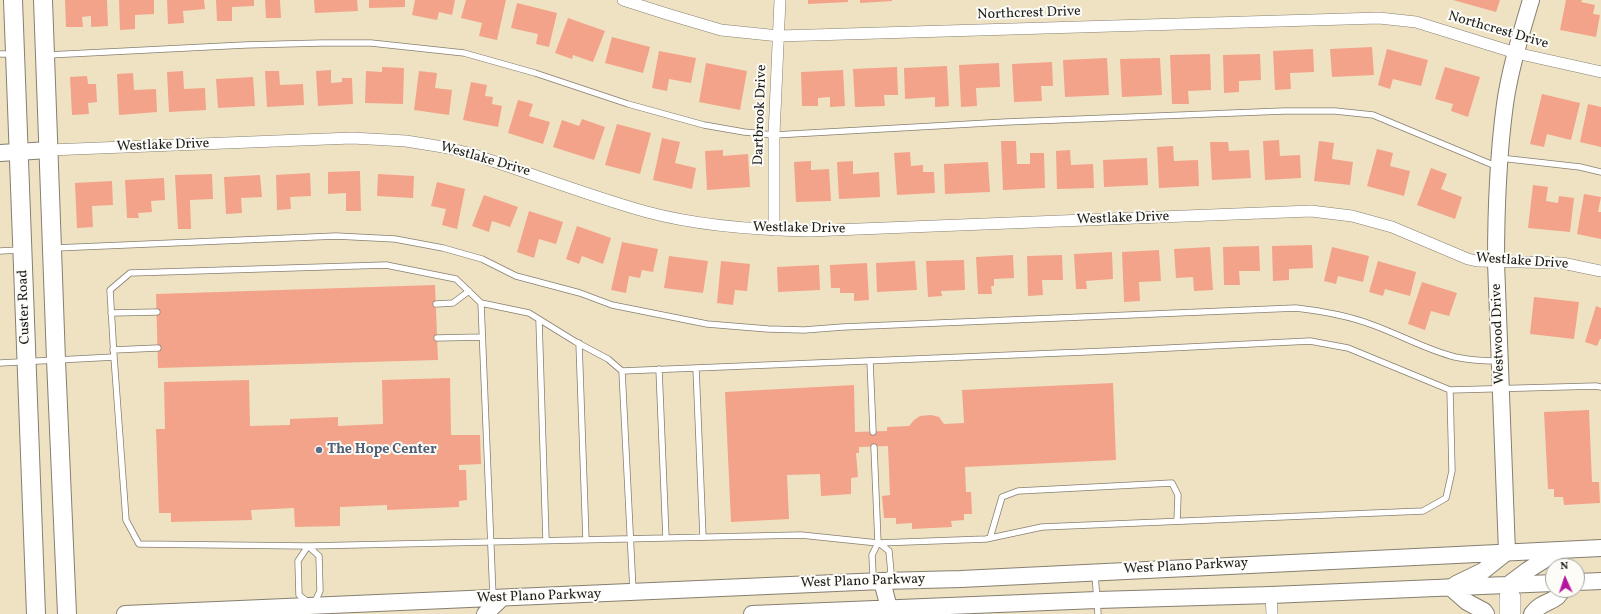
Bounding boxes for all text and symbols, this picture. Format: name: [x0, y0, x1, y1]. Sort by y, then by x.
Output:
street label: Northcrest Drive: [977, 4, 1081, 24]
street label: Northcrest Drive: [1446, 9, 1550, 53]
street label: Dartbrook Drive: [751, 64, 771, 166]
street label: Westlake Drive: [116, 136, 210, 156]
street label: Westlake Drive: [438, 139, 532, 181]
street label: Westlake Drive: [1076, 209, 1170, 229]
street label: Westlake Drive: [753, 220, 845, 238]
street label: Westlake Drive: [1475, 250, 1569, 274]
street label: Custer Road: [15, 269, 35, 345]
street label: Westwood Drive: [1489, 283, 1509, 385]
place label: The Hope Center: [327, 442, 437, 458]
marker: The Hope Center: [314, 445, 324, 455]
street label: West Plano Parkway: [1123, 555, 1249, 579]
north arrow: [1545, 558, 1585, 598]
text: N: [1560, 559, 1569, 574]
street label: West Plano Parkway: [800, 571, 926, 593]
street label: West Plano Parkway: [476, 586, 602, 608]

